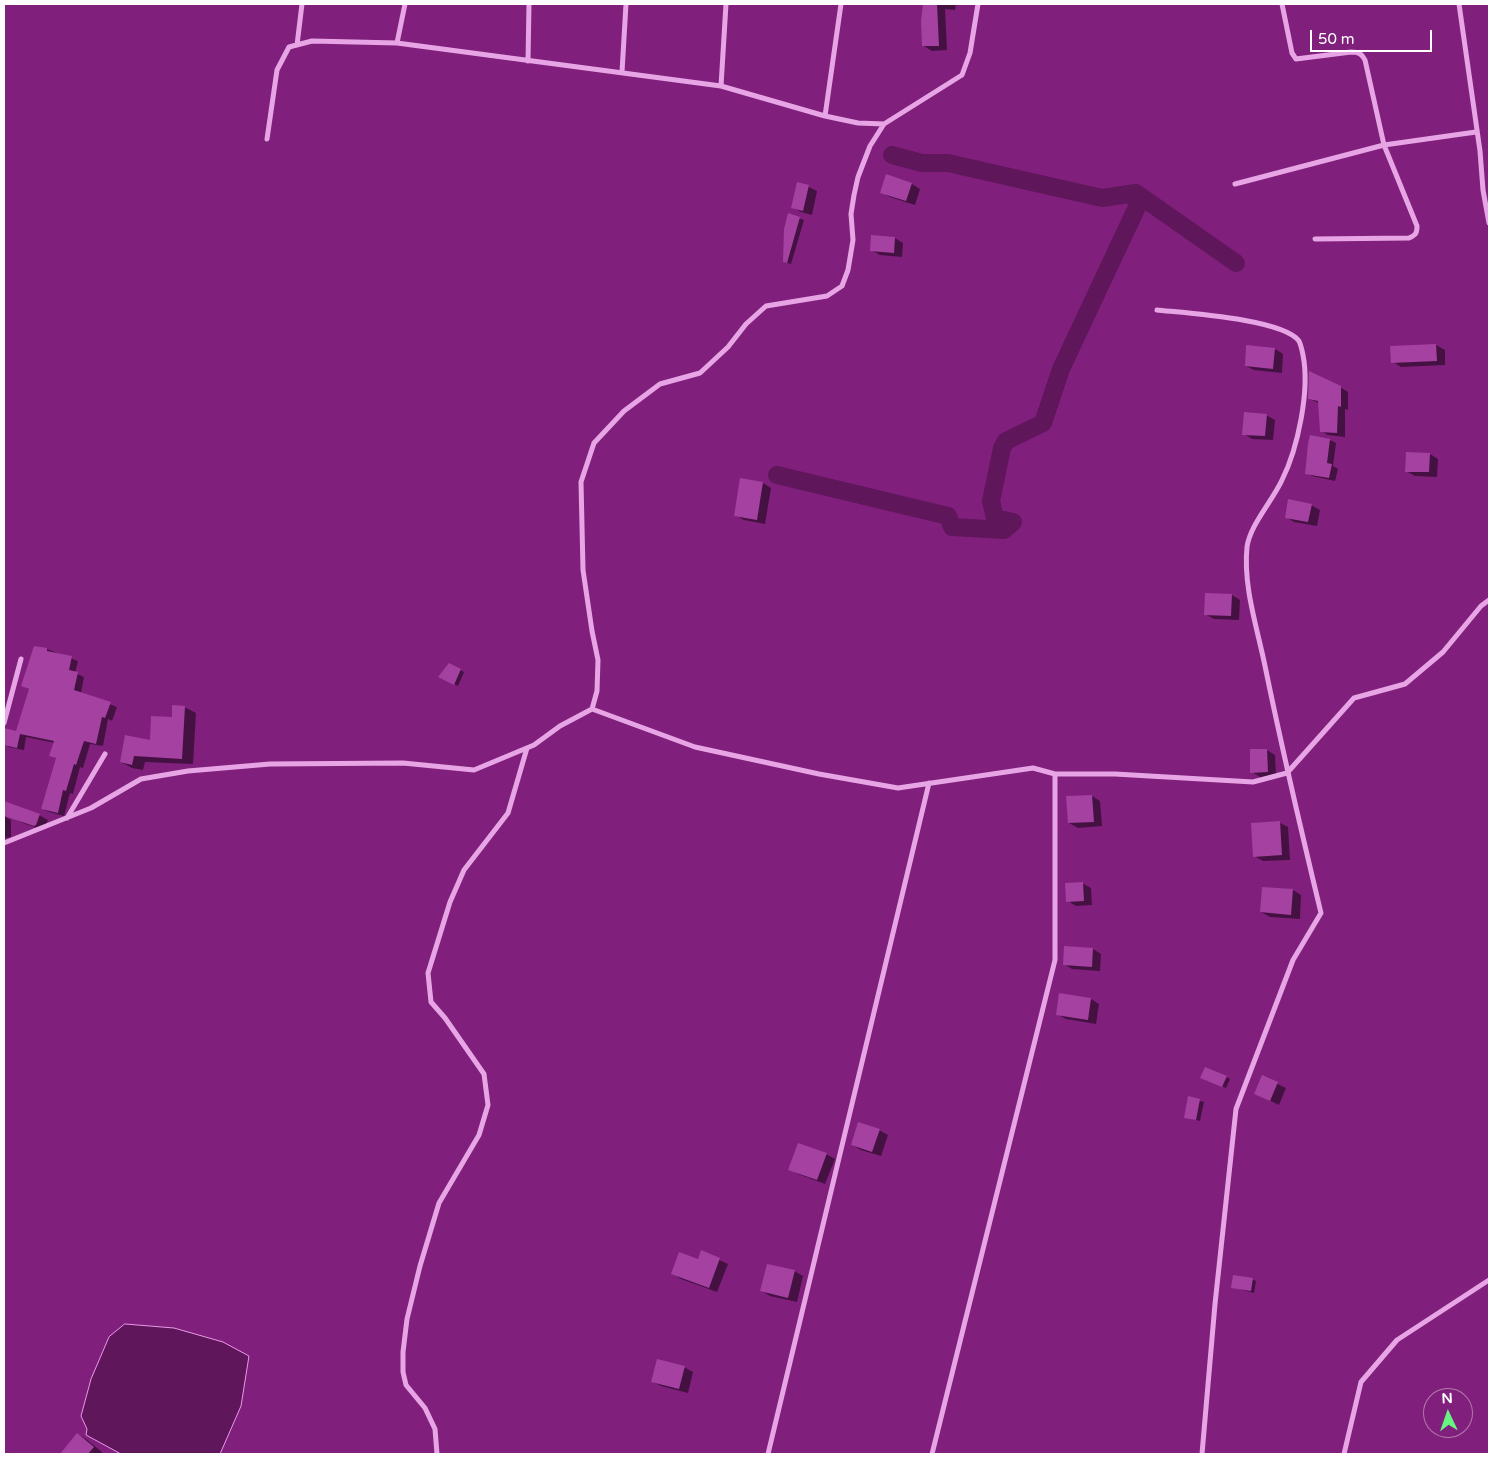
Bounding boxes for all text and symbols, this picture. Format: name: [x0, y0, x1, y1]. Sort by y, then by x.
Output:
scale bar: [1313, 20, 1436, 52]
text: 50 m: [1318, 30, 1355, 48]
north arrow: [1423, 1388, 1473, 1438]
text: N: [1441, 1390, 1453, 1407]

